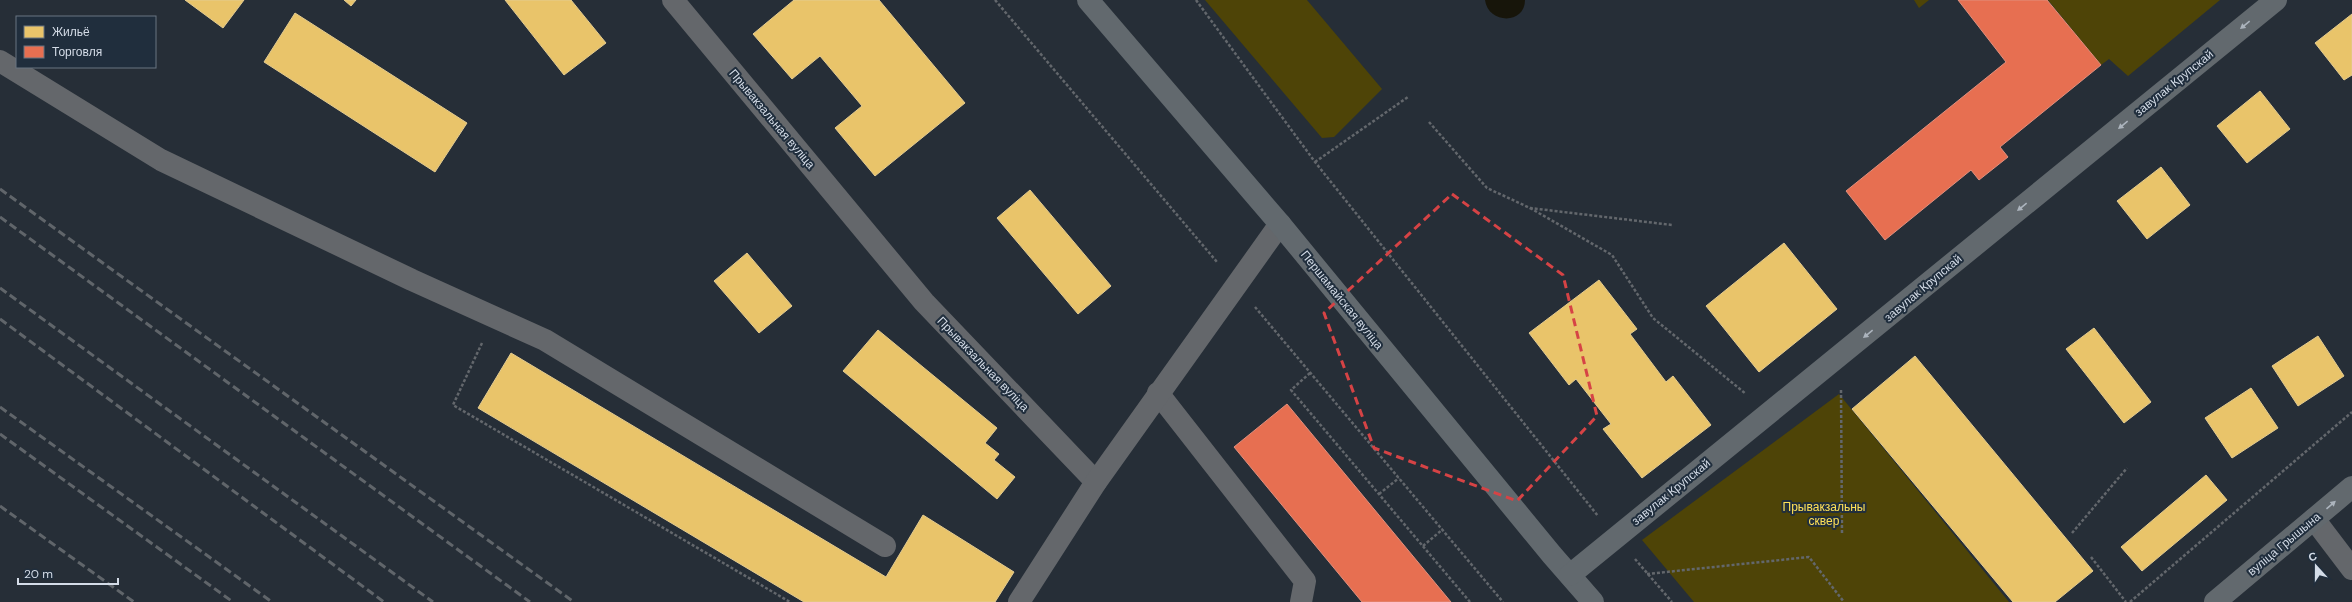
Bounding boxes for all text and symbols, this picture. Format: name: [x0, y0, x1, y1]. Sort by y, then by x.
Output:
legend: [16, 16, 156, 68]
one-way arrow: [2240, 20, 2251, 29]
text: Жильё: [52, 24, 90, 40]
text: Торговля: [52, 44, 102, 60]
street label: завулак Крупскай: [2131, 46, 2217, 120]
street label: Прывакзальная вуліца: [725, 66, 819, 173]
one-way arrow: [2117, 120, 2128, 129]
one-way arrow: [2017, 202, 2028, 211]
street label: Першамайская вуліца: [1297, 247, 1387, 353]
street label: завулак Крупскай: [1881, 251, 1965, 325]
street label: Прывакзальная вуліца: [934, 313, 1033, 415]
one-way arrow: [1862, 329, 1873, 338]
street label: завулак Крупскай: [1628, 455, 1714, 529]
park label: Прывакзальны сквер: [1783, 499, 1865, 529]
one-way arrow: [2326, 500, 2336, 509]
street label: вуліца Грышына: [2244, 508, 2324, 579]
north arrow: [2296, 546, 2336, 586]
text: С: [2306, 549, 2319, 565]
scale bar: [18, 560, 118, 586]
text: 20 m: [24, 566, 53, 582]

